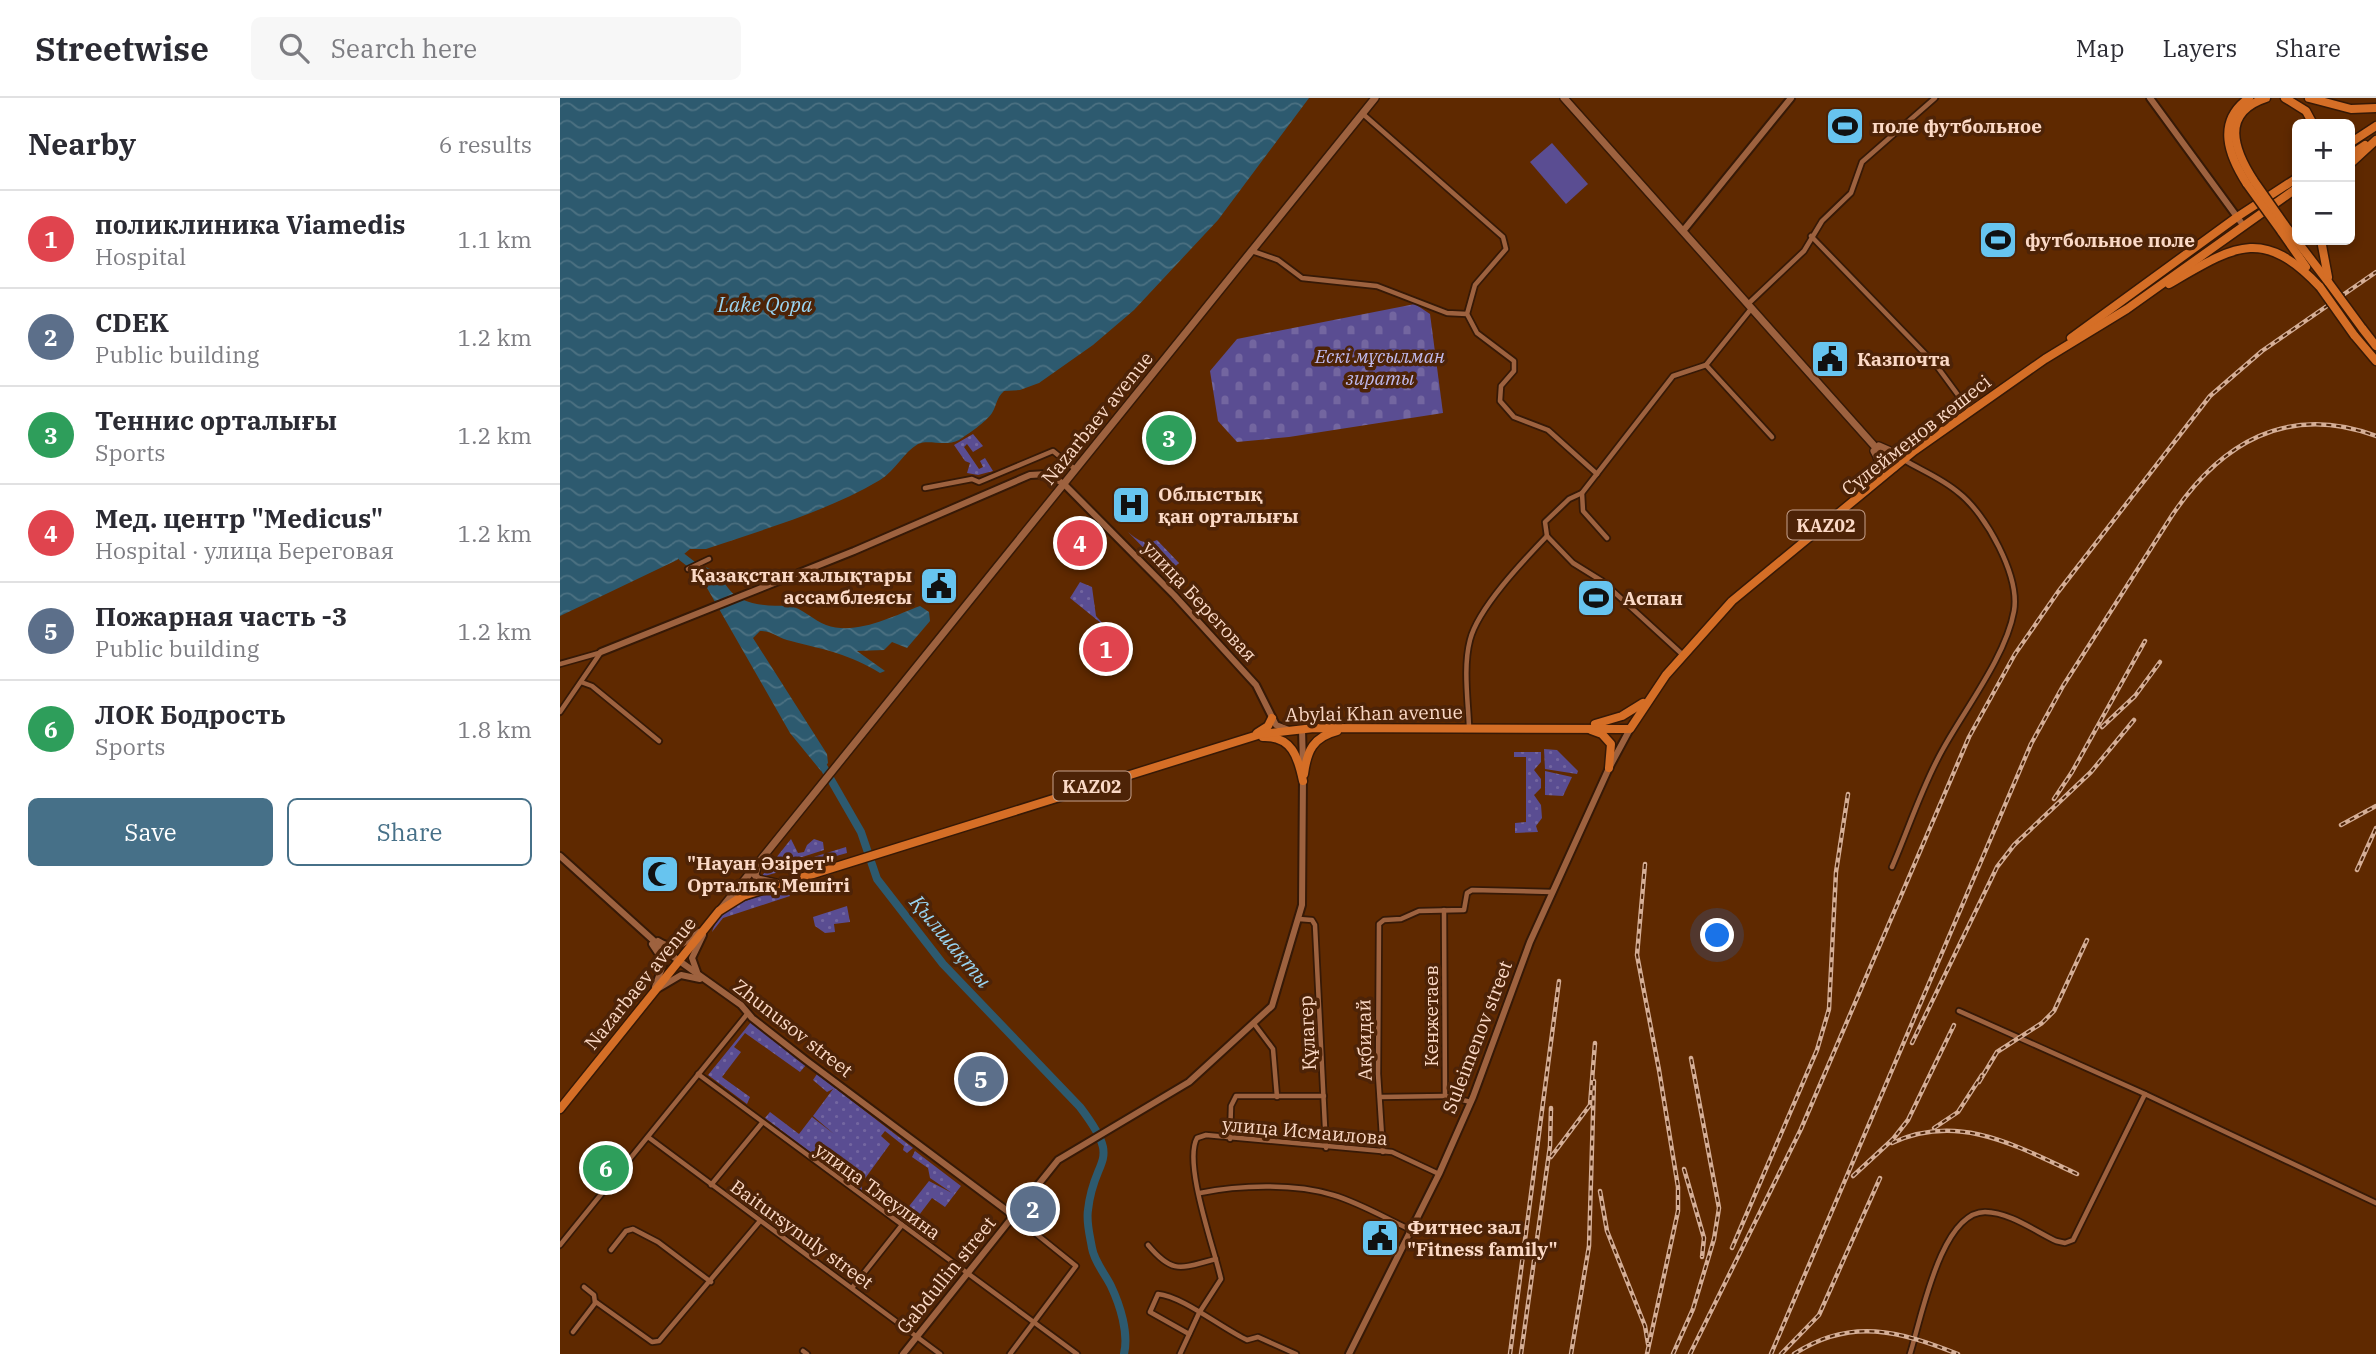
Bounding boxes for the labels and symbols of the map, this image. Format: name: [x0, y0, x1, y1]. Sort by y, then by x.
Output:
sports icon: поле футбольное: [1824, 105, 1866, 147]
place label: поле футбольное: [1872, 114, 2042, 138]
sports icon: футбольное поле: [1977, 219, 2019, 261]
place label: футбольное поле: [2025, 228, 2195, 252]
water label: Lake Qopa: [717, 290, 813, 318]
public building icon: Казпочта: [1809, 338, 1851, 380]
park label: Ескі мұсылман зираты: [1314, 344, 1445, 390]
street label: Nazarbaev avenue: [1036, 347, 1158, 489]
place label: Казпочта: [1857, 347, 1951, 371]
street label: Сүлейменов көшесі: [1837, 369, 1995, 501]
pin: 3: [1146, 412, 1192, 464]
place label: Облыстық қан орталығы: [1158, 482, 1299, 528]
hospital icon: Облыстық қан орталығы: [1110, 484, 1152, 526]
road number: KАZ02: [1788, 510, 1864, 540]
pin: 4: [1057, 517, 1103, 569]
street label: улица Береговая: [1138, 535, 1262, 667]
place label: Қазақстан халықтары ассамблеясы: [691, 563, 912, 609]
public building icon: Қазақстан халықтары ассамблеясы: [918, 565, 960, 607]
sports icon: Аспан: [1575, 577, 1617, 619]
place label: Аспан: [1623, 586, 1683, 610]
pin: 1: [1083, 623, 1129, 675]
street label: Abylai Khan avenue: [1285, 699, 1463, 727]
road number: KАZ02: [1054, 772, 1130, 800]
place label: "Науан Әзірет" Орталық Мешіті: [687, 851, 850, 897]
mosque icon: "Науан Әзірет" Орталық Мешіті: [639, 853, 681, 895]
water label: Қылшақты: [903, 888, 998, 994]
street label: Nazarbaev avenue: [579, 912, 701, 1054]
your location: [1700, 918, 1734, 952]
street label: Suleimenov street: [1437, 957, 1517, 1117]
street label: Кенжетаев: [1419, 965, 1443, 1067]
street label: Zhunusov street: [728, 974, 858, 1082]
street label: Құлагер: [1293, 995, 1321, 1071]
street label: Ақбидай: [1351, 999, 1377, 1081]
pin: 5: [958, 1053, 1004, 1105]
street label: улица Исмаилова: [1221, 1112, 1389, 1150]
street label: улица Тлеулина: [810, 1137, 946, 1245]
pin: 6: [583, 1142, 629, 1194]
street label: Baitursynuly street: [726, 1174, 878, 1294]
pin: 2: [1010, 1183, 1056, 1235]
street label: Gabdullin street: [891, 1211, 1001, 1339]
place label: Фитнес зал "Fitness family": [1407, 1215, 1558, 1261]
public building icon: Фитнес зал "Fitness family": [1359, 1217, 1401, 1259]

